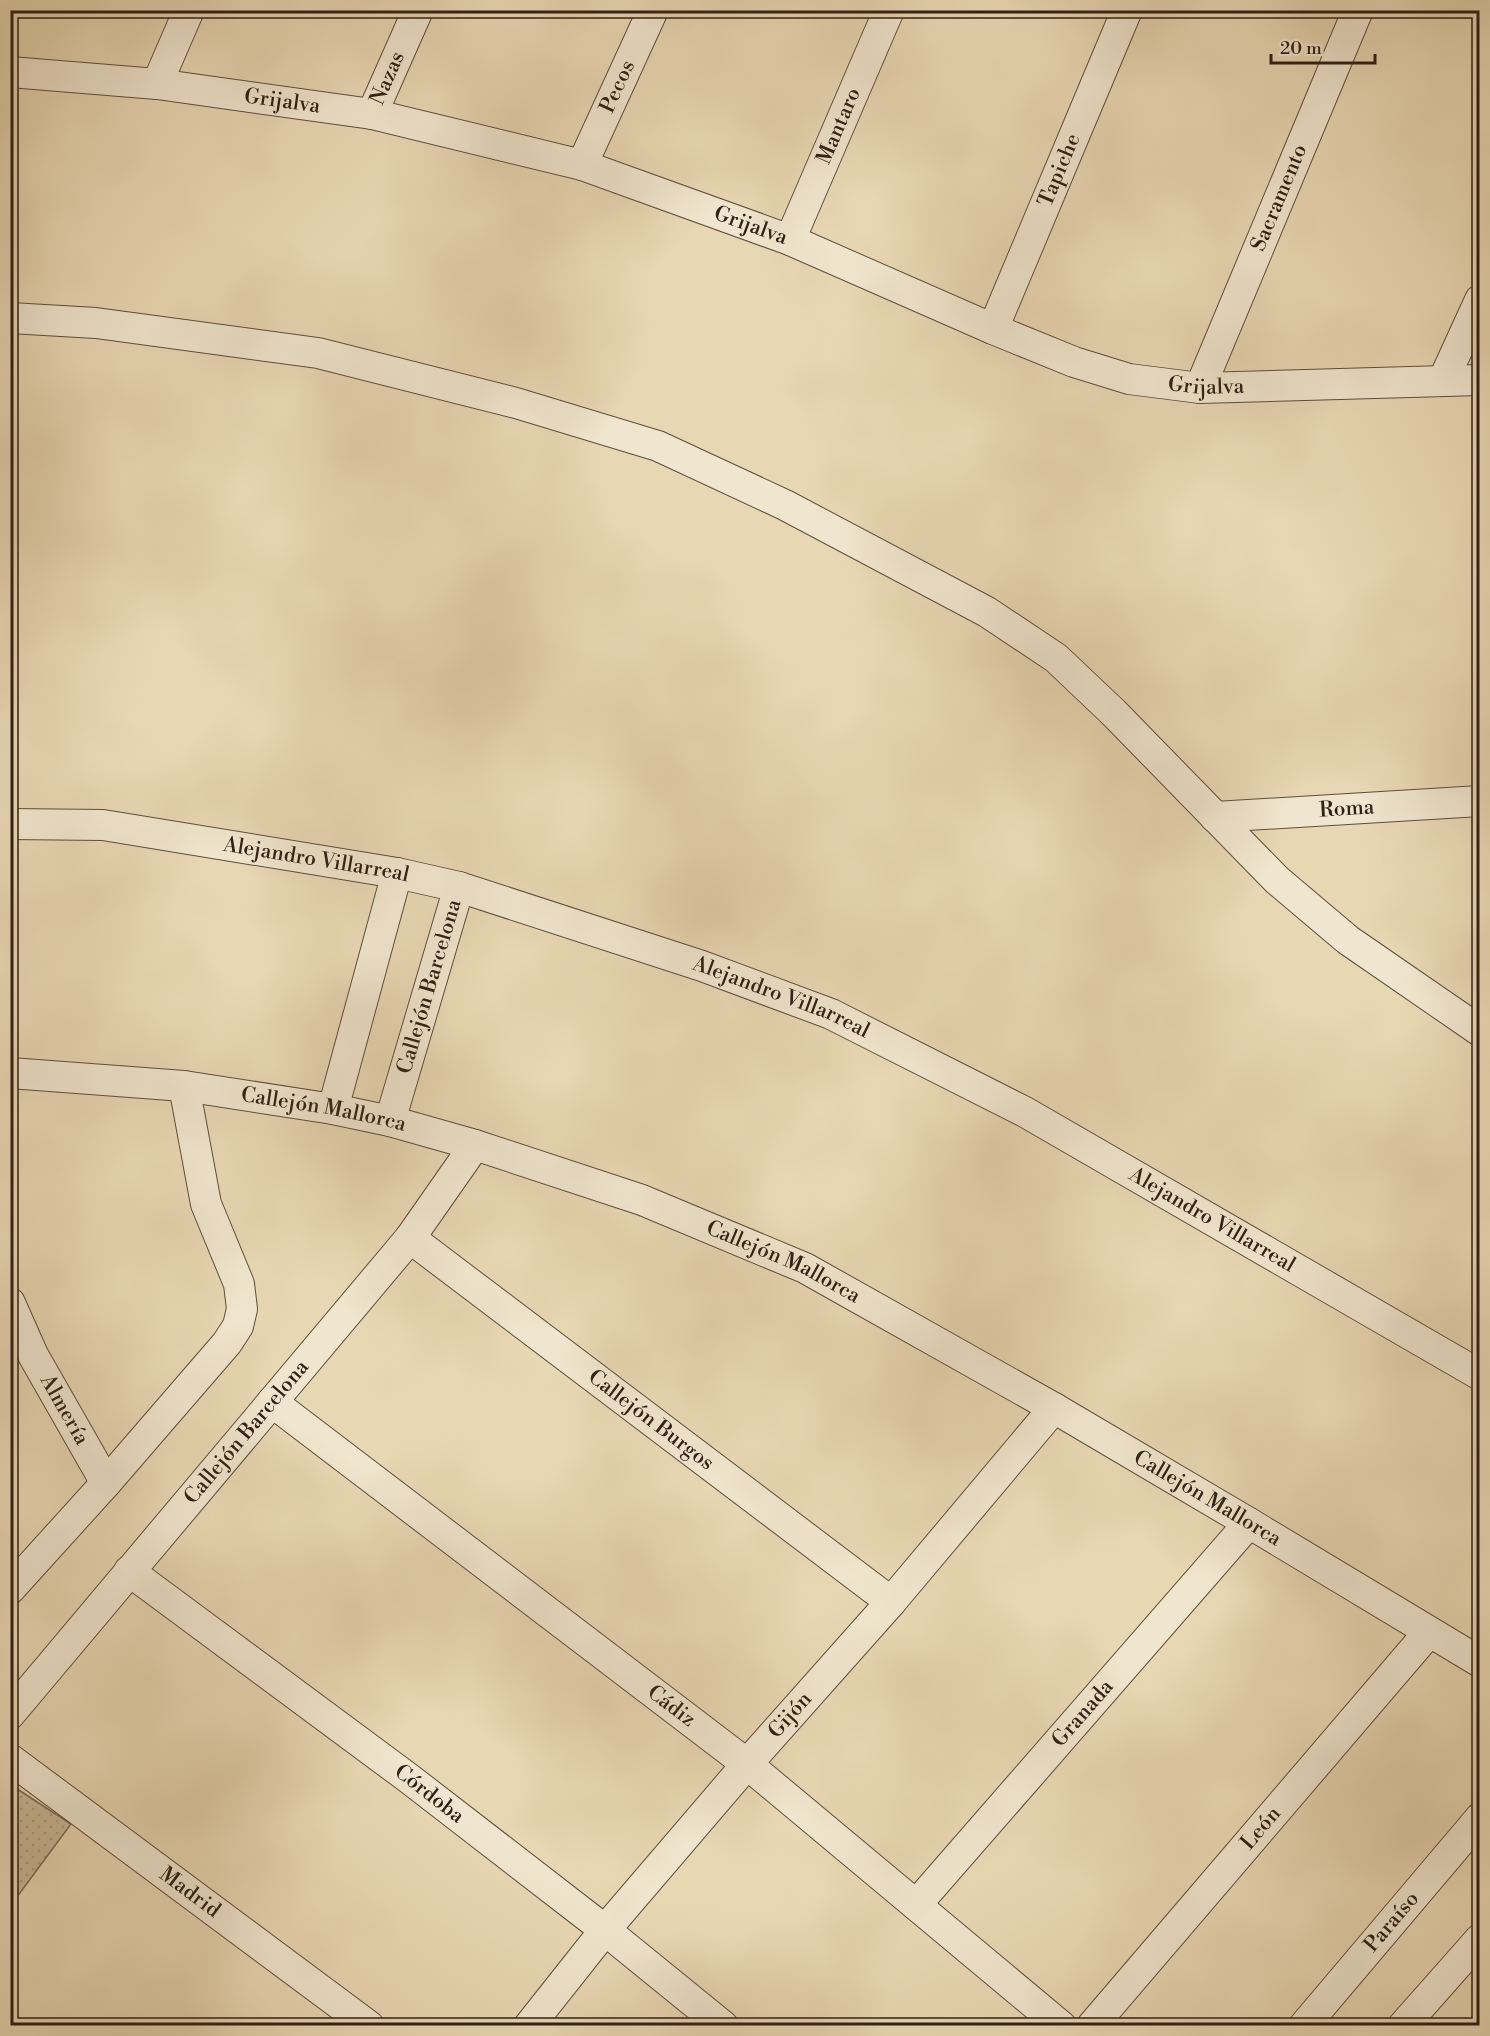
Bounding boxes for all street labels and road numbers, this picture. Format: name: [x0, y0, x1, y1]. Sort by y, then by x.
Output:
street label: Nazas: [365, 48, 411, 109]
street label: Pecos: [594, 56, 641, 117]
street label: Grijalva: [243, 83, 322, 120]
street label: Mantaro: [811, 84, 867, 168]
street label: Tapiche: [1033, 130, 1086, 211]
street label: Sacramento: [1246, 141, 1313, 255]
street label: Grijalva: [710, 201, 791, 251]
street label: Grijalva: [1166, 371, 1245, 401]
street label: Roma: [1318, 794, 1375, 824]
street label: Alejandro Villarreal: [220, 832, 412, 888]
street label: Callejón Barcelona: [392, 896, 468, 1077]
street label: Alejandro Villarreal: [689, 951, 874, 1044]
street label: Callejón Mallorca: [239, 1082, 409, 1138]
street label: Alejandro Villarreal: [1123, 1161, 1300, 1278]
street label: Callejón Mallorca: [702, 1215, 865, 1310]
street label: Callejón Barcelona: [179, 1355, 315, 1510]
street label: Callejón Burgos: [583, 1364, 719, 1476]
street label: Almería: [33, 1369, 95, 1450]
street label: Callejón Mallorca: [1129, 1445, 1286, 1553]
street label: Granada: [1047, 1674, 1120, 1753]
street label: Cádiz: [642, 1680, 701, 1733]
street label: Gijón: [763, 1686, 818, 1744]
street label: Córdoba: [389, 1759, 470, 1830]
street label: León: [1235, 1801, 1287, 1855]
street label: Madrid: [154, 1861, 225, 1924]
street label: Paraíso: [1359, 1886, 1425, 1958]

